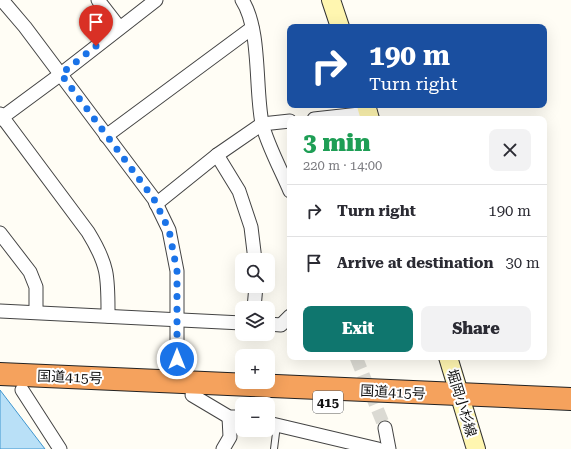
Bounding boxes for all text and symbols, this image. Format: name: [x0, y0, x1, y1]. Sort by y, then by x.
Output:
pin: [79, 5, 113, 46]
icon: arrive: [85, 11, 107, 33]
text: 190 m: [369, 39, 450, 72]
icon: right: [303, 40, 355, 92]
text: Turn right: [369, 73, 457, 94]
text: 3 min: [303, 129, 370, 157]
button: close: [489, 129, 531, 171]
text: 220 m · 14:00: [303, 158, 382, 173]
icon: right: [303, 200, 325, 222]
text: Turn right: [337, 202, 416, 220]
text: 190 m: [488, 202, 531, 220]
icon: arrive: [303, 252, 325, 274]
map controls: [235, 253, 275, 437]
button: search: [235, 253, 275, 293]
text: Arrive at destination: [337, 254, 493, 272]
text: 30 m: [505, 254, 540, 272]
button: layers: [235, 301, 275, 341]
button: Exit: [303, 306, 413, 352]
button: Share: [421, 306, 531, 352]
position arrow: [156, 338, 198, 380]
button: +: [235, 349, 275, 389]
street label: 堀岡小杉線: [444, 367, 480, 439]
street label: 国道415号: [37, 368, 103, 386]
street label: 国道415号: [360, 382, 426, 402]
road number: 415: [313, 391, 343, 413]
button: −: [235, 397, 275, 437]

